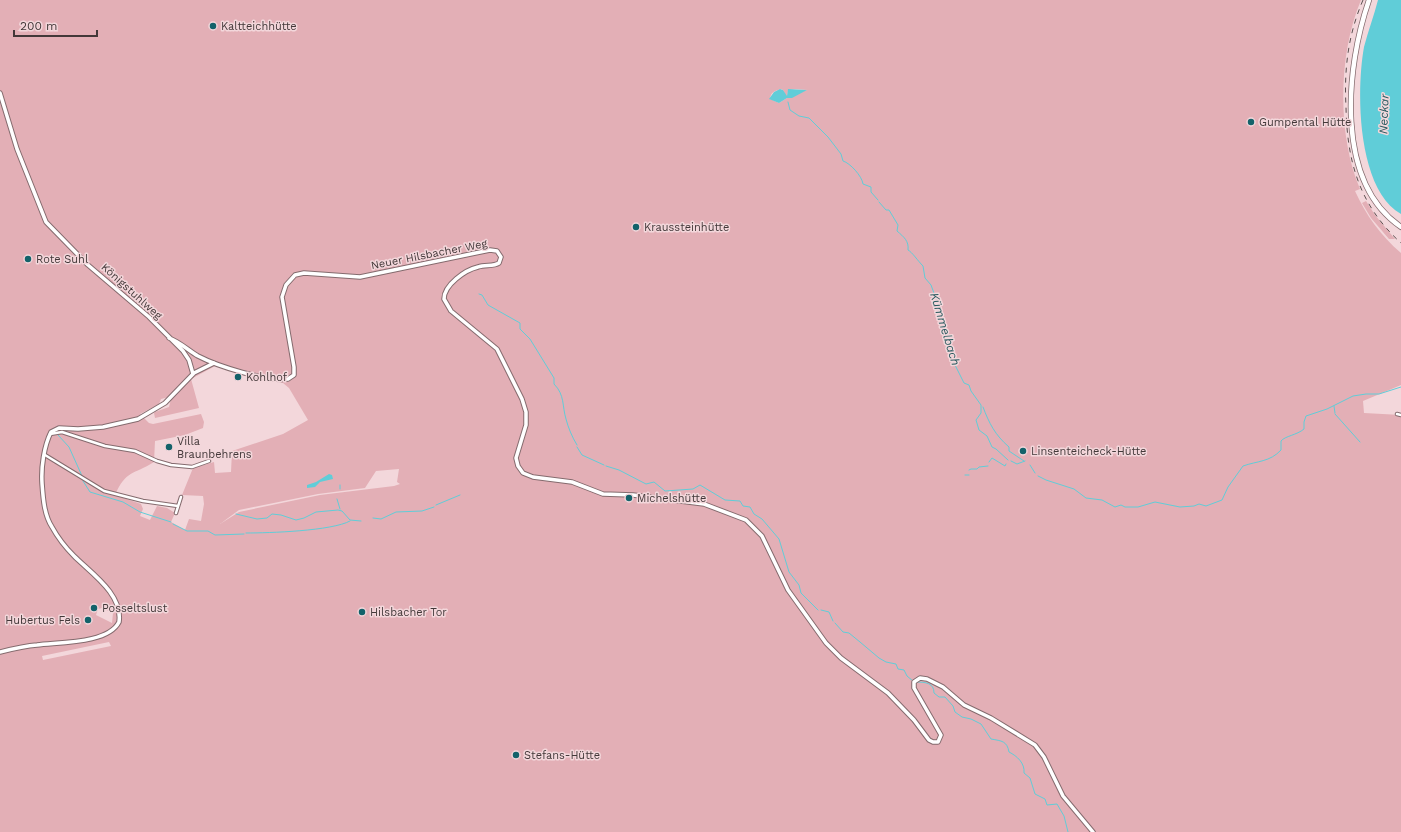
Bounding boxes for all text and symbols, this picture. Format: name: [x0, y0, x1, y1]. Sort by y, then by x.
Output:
scale bar: [14, 12, 97, 38]
text: 200 m: [20, 19, 57, 33]
place label: Kaltteichhütte: [221, 20, 297, 33]
marker: Kaltteichhütte: [208, 21, 218, 31]
water label: Neckar: [1376, 92, 1392, 134]
place label: Gumpental Hütte: [1259, 116, 1351, 129]
marker: Gumpental Hütte: [1246, 117, 1256, 127]
place label: Kraussteinhütte: [644, 221, 729, 234]
marker: Kraussteinhütte: [631, 222, 641, 232]
street label: Neuer Hilsbacher Weg: [370, 237, 488, 272]
place label: Rote Suhl: [36, 253, 89, 266]
marker: Rote Suhl: [23, 254, 33, 264]
street label: Königstuhlweg: [99, 261, 165, 322]
water label: Kümmelbach: [927, 291, 963, 367]
place label: Kohlhof: [246, 371, 288, 384]
marker: Kohlhof: [233, 372, 243, 382]
place label: Villa Braunbehrens: [177, 435, 252, 461]
marker: Villa Braunbehrens: [164, 442, 174, 452]
place label: Linsenteicheck-Hütte: [1031, 445, 1146, 458]
marker: Linsenteicheck-Hütte: [1018, 446, 1028, 456]
place label: Michelshütte: [637, 492, 706, 505]
marker: Michelshütte: [624, 493, 634, 503]
place label: Posseltslust: [102, 602, 168, 615]
marker: Posseltslust: [89, 603, 99, 613]
place label: Hilsbacher Tor: [370, 606, 447, 619]
marker: Hilsbacher Tor: [357, 607, 367, 617]
place label: Hubertus Fels: [5, 614, 80, 627]
marker: Hubertus Fels: [83, 615, 93, 625]
place label: Stefans-Hütte: [524, 749, 600, 762]
marker: Stefans-Hütte: [511, 750, 521, 760]

